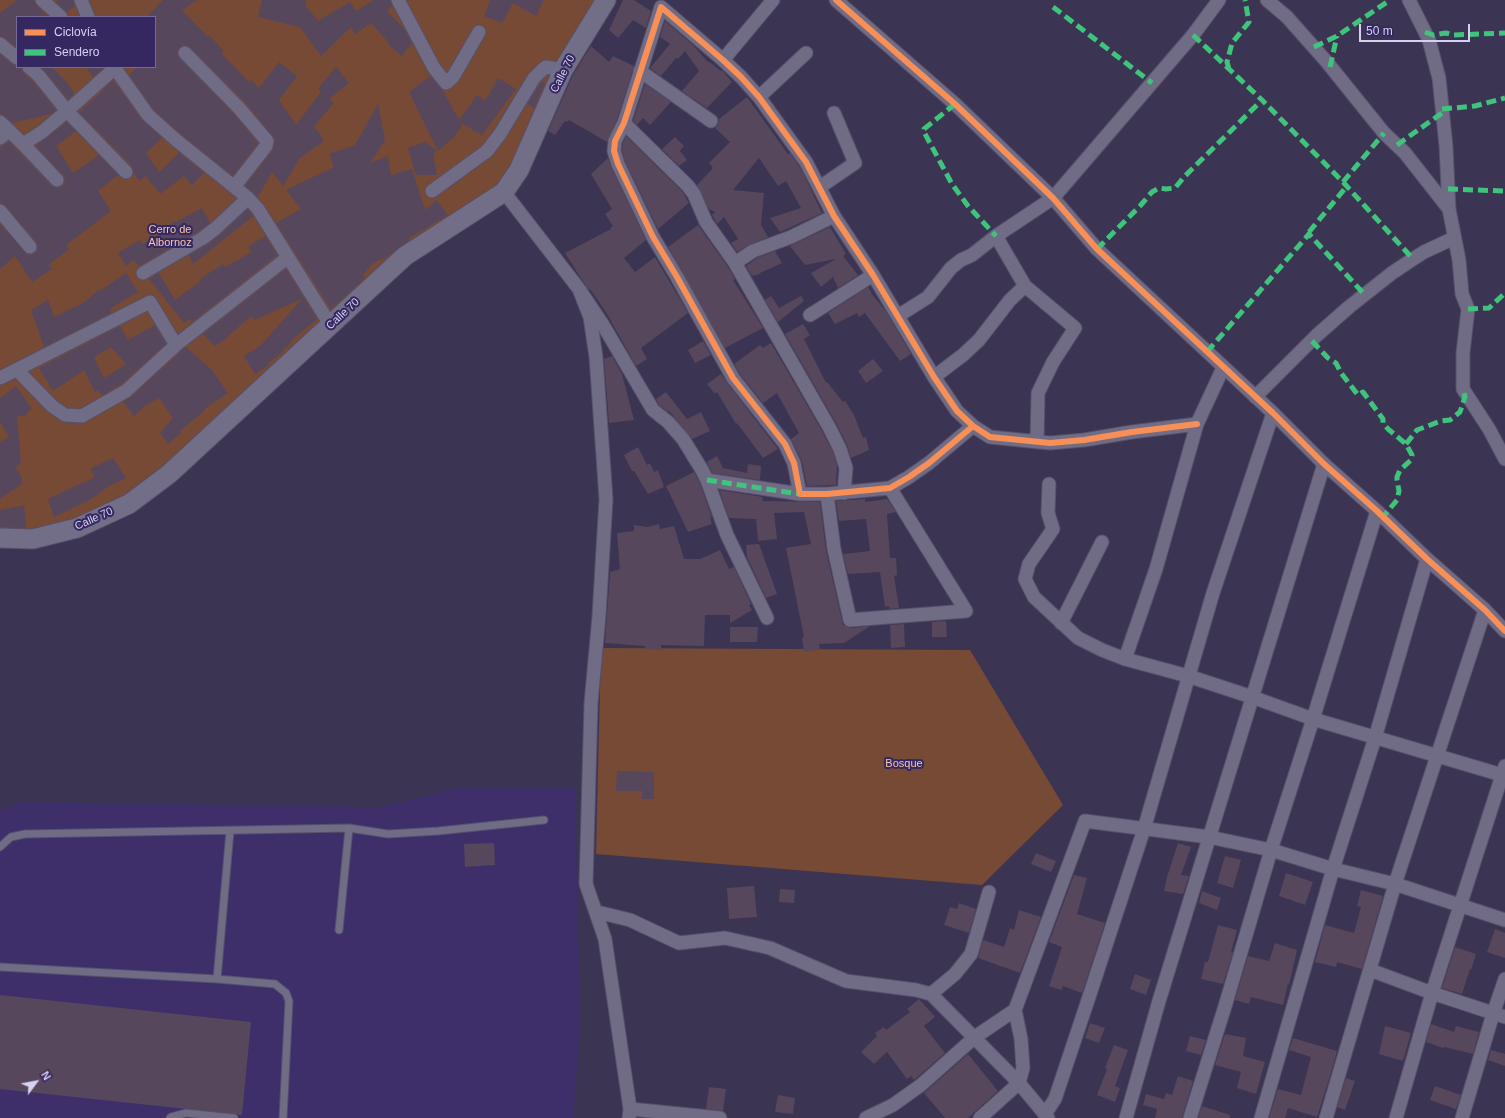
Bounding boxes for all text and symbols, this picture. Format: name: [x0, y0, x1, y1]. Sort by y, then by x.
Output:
legend: [16, 16, 156, 68]
scale bar: [1361, 16, 1472, 42]
text: 50 m: [1366, 24, 1393, 38]
text: Ciclovía: [54, 25, 97, 39]
text: Sendero: [54, 45, 99, 59]
street label: Calle 70: [548, 53, 578, 95]
park label: Cerro de Albornoz: [148, 223, 192, 249]
street label: Calle 70: [324, 295, 362, 333]
street label: Calle 70: [73, 505, 115, 533]
park label: Bosque: [885, 757, 923, 771]
north arrow: [16, 1062, 56, 1102]
text: N: [39, 1069, 53, 1082]

